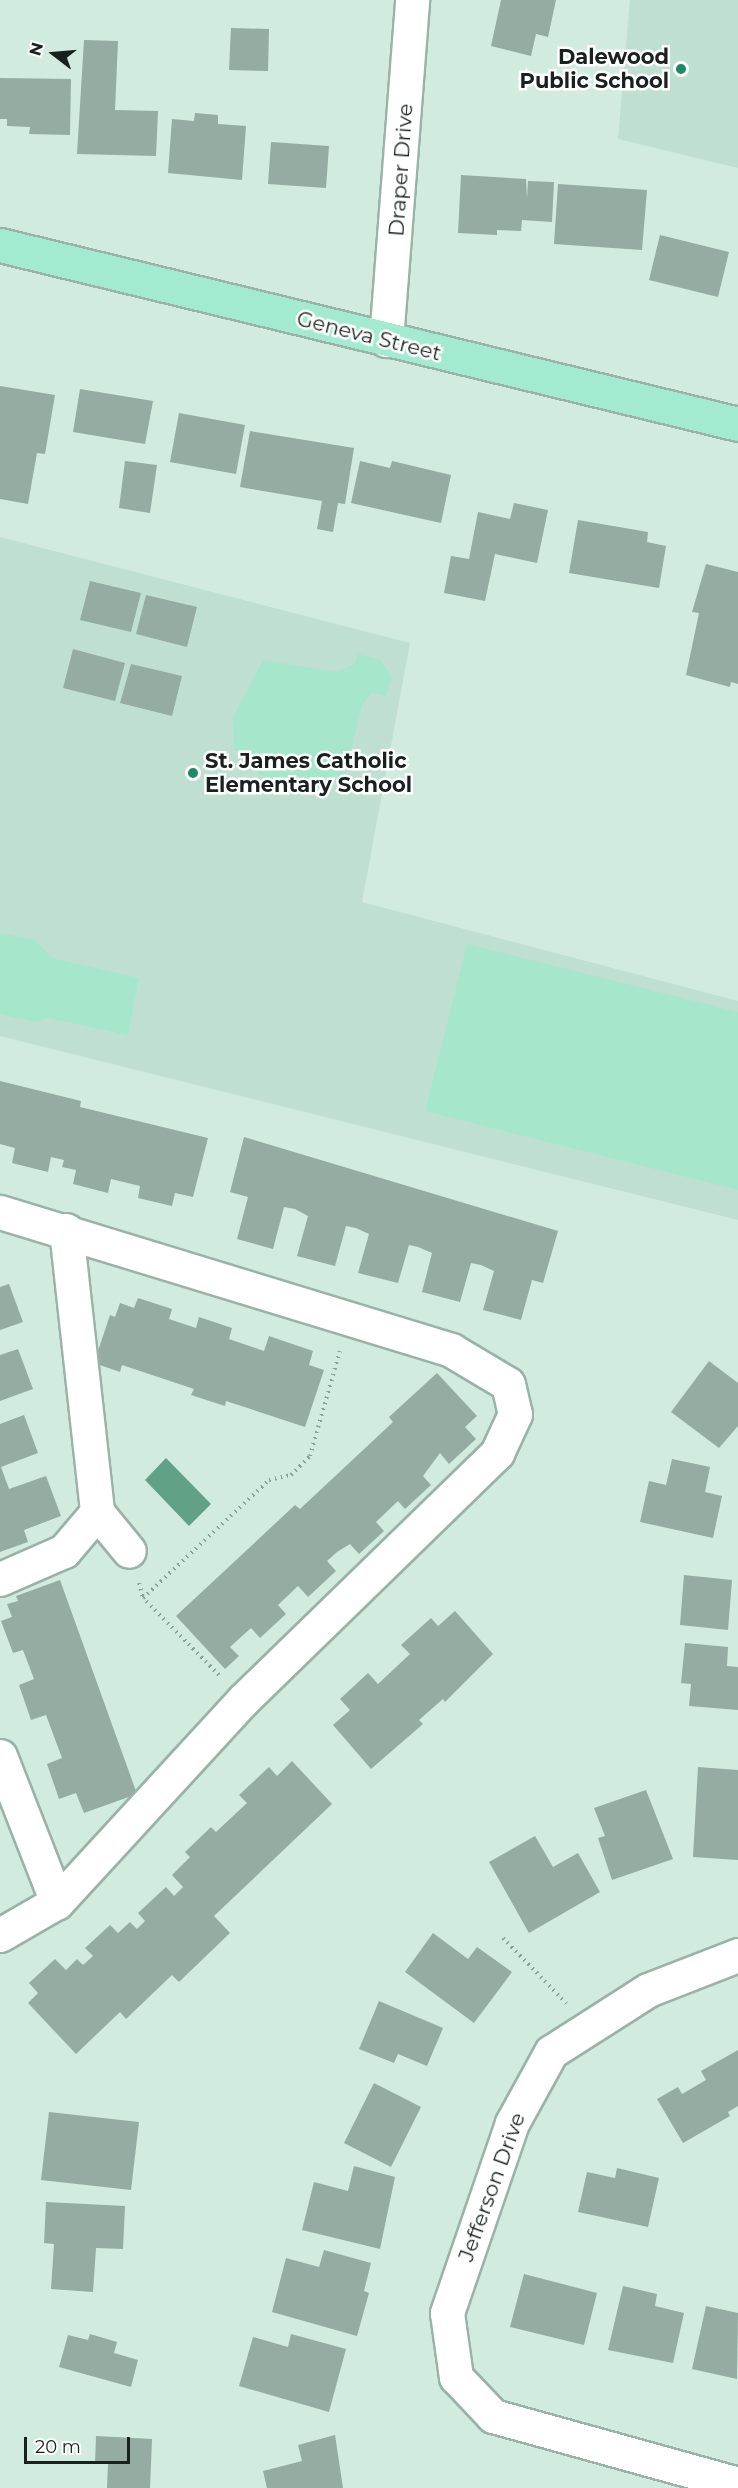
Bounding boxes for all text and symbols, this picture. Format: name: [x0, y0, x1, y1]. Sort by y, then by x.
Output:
north arrow: [24, 24, 84, 84]
text: N: [25, 40, 47, 58]
place label: Dalewood Public School: [520, 44, 669, 94]
marker: Dalewood Public School: [674, 62, 688, 76]
street label: Draper Drive: [384, 103, 418, 237]
street label: Geneva Street: [294, 306, 444, 366]
place label: St. James Catholic Elementary School: [205, 748, 412, 798]
marker: St. James Catholic Elementary School: [186, 766, 200, 780]
street label: Jefferson Drive: [453, 2109, 531, 2265]
scale bar: [27, 2425, 134, 2463]
text: 20 m: [35, 2436, 81, 2458]

